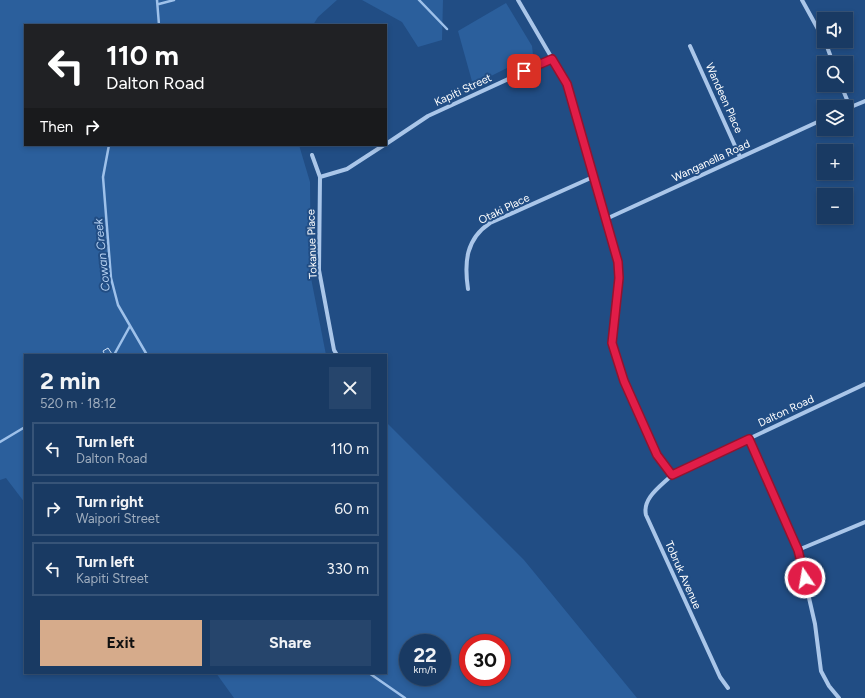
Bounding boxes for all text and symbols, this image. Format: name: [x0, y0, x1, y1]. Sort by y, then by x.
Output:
map controls: [817, 12, 853, 224]
button: sound: [817, 12, 853, 48]
text: 110 m: [106, 38, 179, 72]
icon: left: [40, 40, 92, 92]
pin: [507, 54, 541, 88]
button: search: [817, 56, 853, 92]
icon: arrive: [513, 60, 535, 82]
street label: Wandeen Place: [703, 61, 745, 135]
street label: Kapiti Street: [432, 71, 494, 109]
text: Dalton Road: [106, 72, 205, 94]
button: layers: [817, 100, 853, 136]
icon: right: [81, 116, 103, 138]
text: Then: [40, 118, 73, 136]
street label: Wanganella Road: [670, 137, 752, 185]
button: +: [817, 144, 853, 180]
button: −: [817, 188, 853, 224]
street label: Otaki Place: [476, 191, 532, 227]
street label: Tokanue Place: [304, 209, 320, 279]
water label: Cowan Creek: [91, 217, 113, 292]
text: 2 min: [40, 366, 100, 395]
button: close: [329, 367, 371, 409]
street label: Dalton Road: [756, 392, 816, 430]
text: 520 m · 18:12: [40, 396, 116, 411]
text: Turn left: [76, 433, 134, 451]
icon: left: [42, 438, 64, 460]
text: 110 m: [331, 440, 369, 458]
text: Dalton Road: [76, 451, 147, 466]
text: Turn right: [76, 493, 144, 511]
icon: right: [42, 498, 64, 520]
text: 60 m: [334, 500, 369, 518]
text: Waipori Street: [76, 511, 160, 526]
street label: Tobruk Avenue: [662, 539, 704, 611]
text: Turn left: [76, 553, 134, 571]
position arrow: [784, 557, 826, 599]
icon: left: [42, 558, 64, 580]
text: 330 m: [327, 560, 369, 578]
text: Kapiti Street: [76, 571, 149, 586]
button: Exit: [40, 620, 202, 666]
button: Share: [210, 620, 371, 666]
speed limit sign: 30: [459, 634, 511, 686]
text: 22: [413, 643, 437, 667]
text: km/h: [414, 663, 436, 676]

